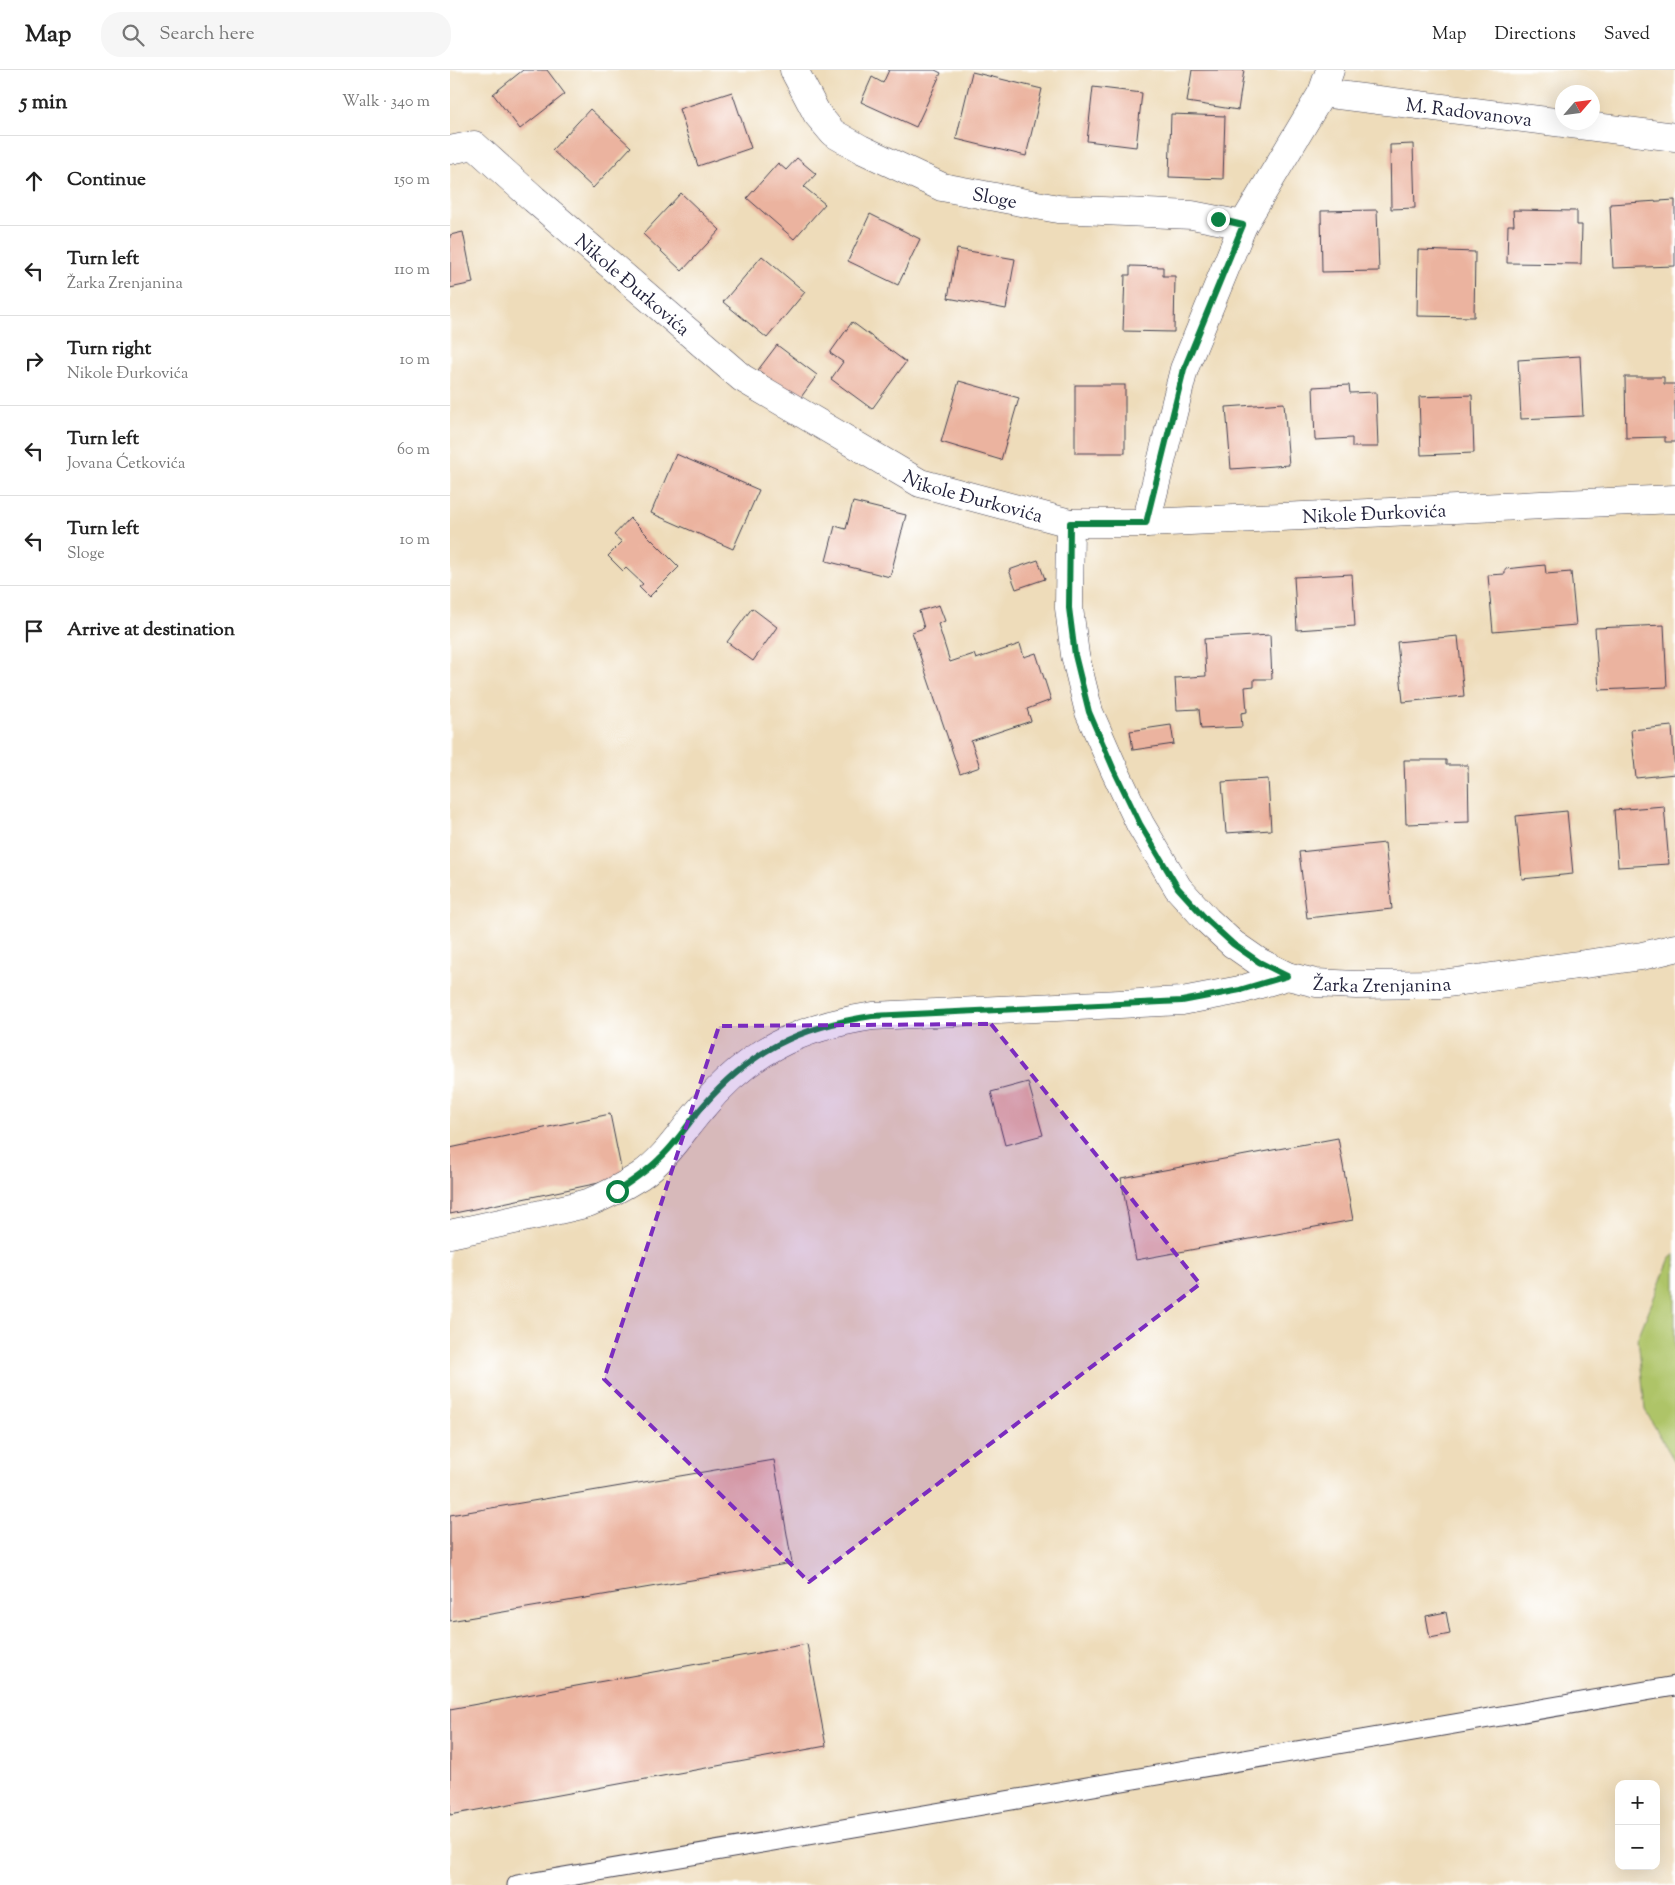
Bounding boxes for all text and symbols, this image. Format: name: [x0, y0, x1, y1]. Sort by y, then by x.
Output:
search box: [101, 12, 451, 57]
text: Map: [25, 18, 71, 52]
icon: search: [119, 21, 147, 49]
text: Search here: [159, 21, 255, 48]
text: Map: [1432, 22, 1467, 48]
text: Directions: [1495, 22, 1576, 48]
text: Saved: [1604, 22, 1650, 48]
north arrow: [1555, 85, 1600, 130]
text: 5 min: [20, 88, 67, 118]
text: Walk · 340 m: [342, 91, 430, 114]
street label: M. Radovanova: [1404, 93, 1534, 135]
icon: ahead: [20, 167, 48, 195]
text: Continue: [67, 167, 146, 194]
text: 150 m: [394, 169, 430, 192]
street label: Sloge: [970, 182, 1019, 217]
route end: [1207, 208, 1230, 231]
street label: Nikole Đurkovića: [568, 229, 695, 344]
text: Turn left: [67, 246, 139, 273]
icon: left: [20, 257, 48, 285]
text: 110 m: [394, 259, 430, 282]
text: Žarka Zrenjanina: [67, 273, 183, 296]
text: Turn right: [67, 336, 151, 363]
icon: right: [20, 347, 48, 375]
text: 10 m: [400, 349, 430, 372]
text: Nikole Đurkovića: [67, 363, 188, 386]
text: Turn left: [67, 426, 139, 453]
icon: left: [20, 437, 48, 465]
text: 60 m: [397, 439, 430, 462]
text: Jovana Ćetkovića: [67, 453, 185, 476]
street label: Nikole Đurkovića: [897, 465, 1046, 531]
street label: Nikole Đurkovića: [1302, 498, 1447, 532]
text: Turn left: [67, 516, 139, 543]
icon: left: [20, 527, 48, 555]
text: 10 m: [400, 529, 430, 552]
text: Sloge: [67, 543, 105, 566]
icon: arrive: [20, 617, 48, 645]
text: Arrive at destination: [67, 617, 235, 644]
street label: Žarka Zrenjanina: [1312, 972, 1453, 1001]
route start: [606, 1180, 629, 1203]
map controls: [1615, 1780, 1660, 1870]
button: +: [1615, 1780, 1660, 1825]
button: −: [1615, 1825, 1660, 1870]

